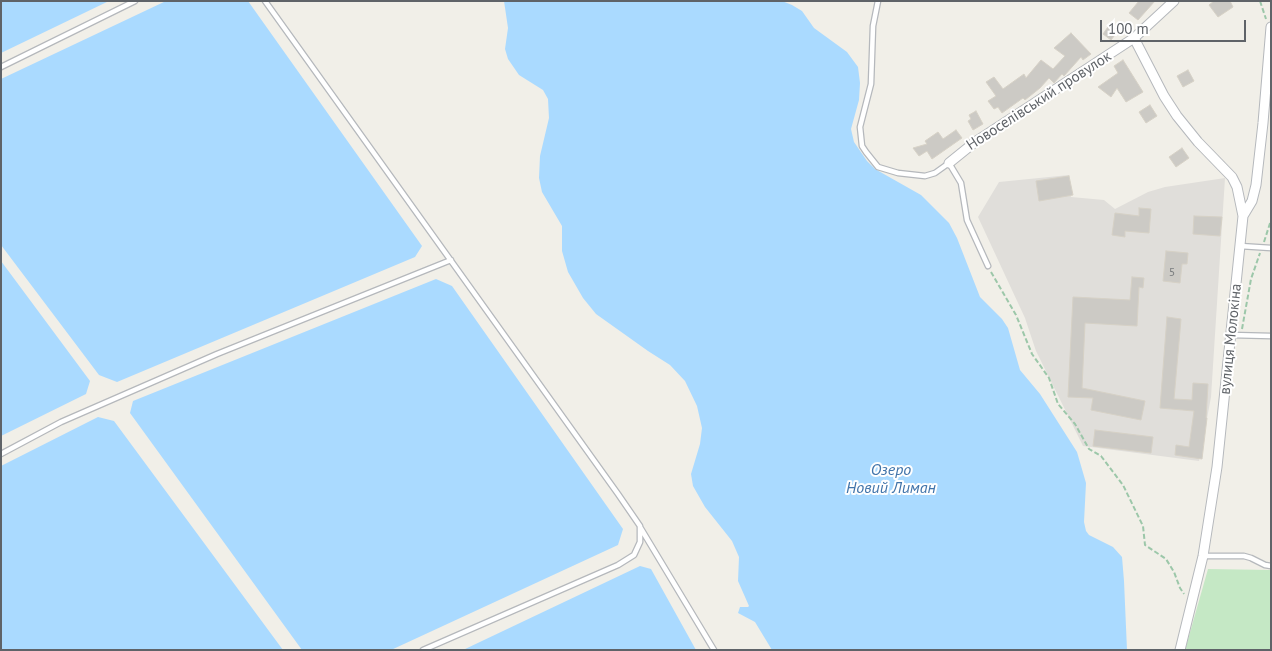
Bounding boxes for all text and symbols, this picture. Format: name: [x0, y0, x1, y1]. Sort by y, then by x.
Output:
scale bar: [1102, 10, 1248, 42]
text: 100 m: [1108, 19, 1149, 38]
street label: Новоселівський провулок: [963, 47, 1115, 155]
house number: 5: [1169, 266, 1175, 280]
street label: вулиця Молокіна: [1216, 283, 1246, 395]
water label: Озеро Новий Лиман: [846, 460, 936, 498]

